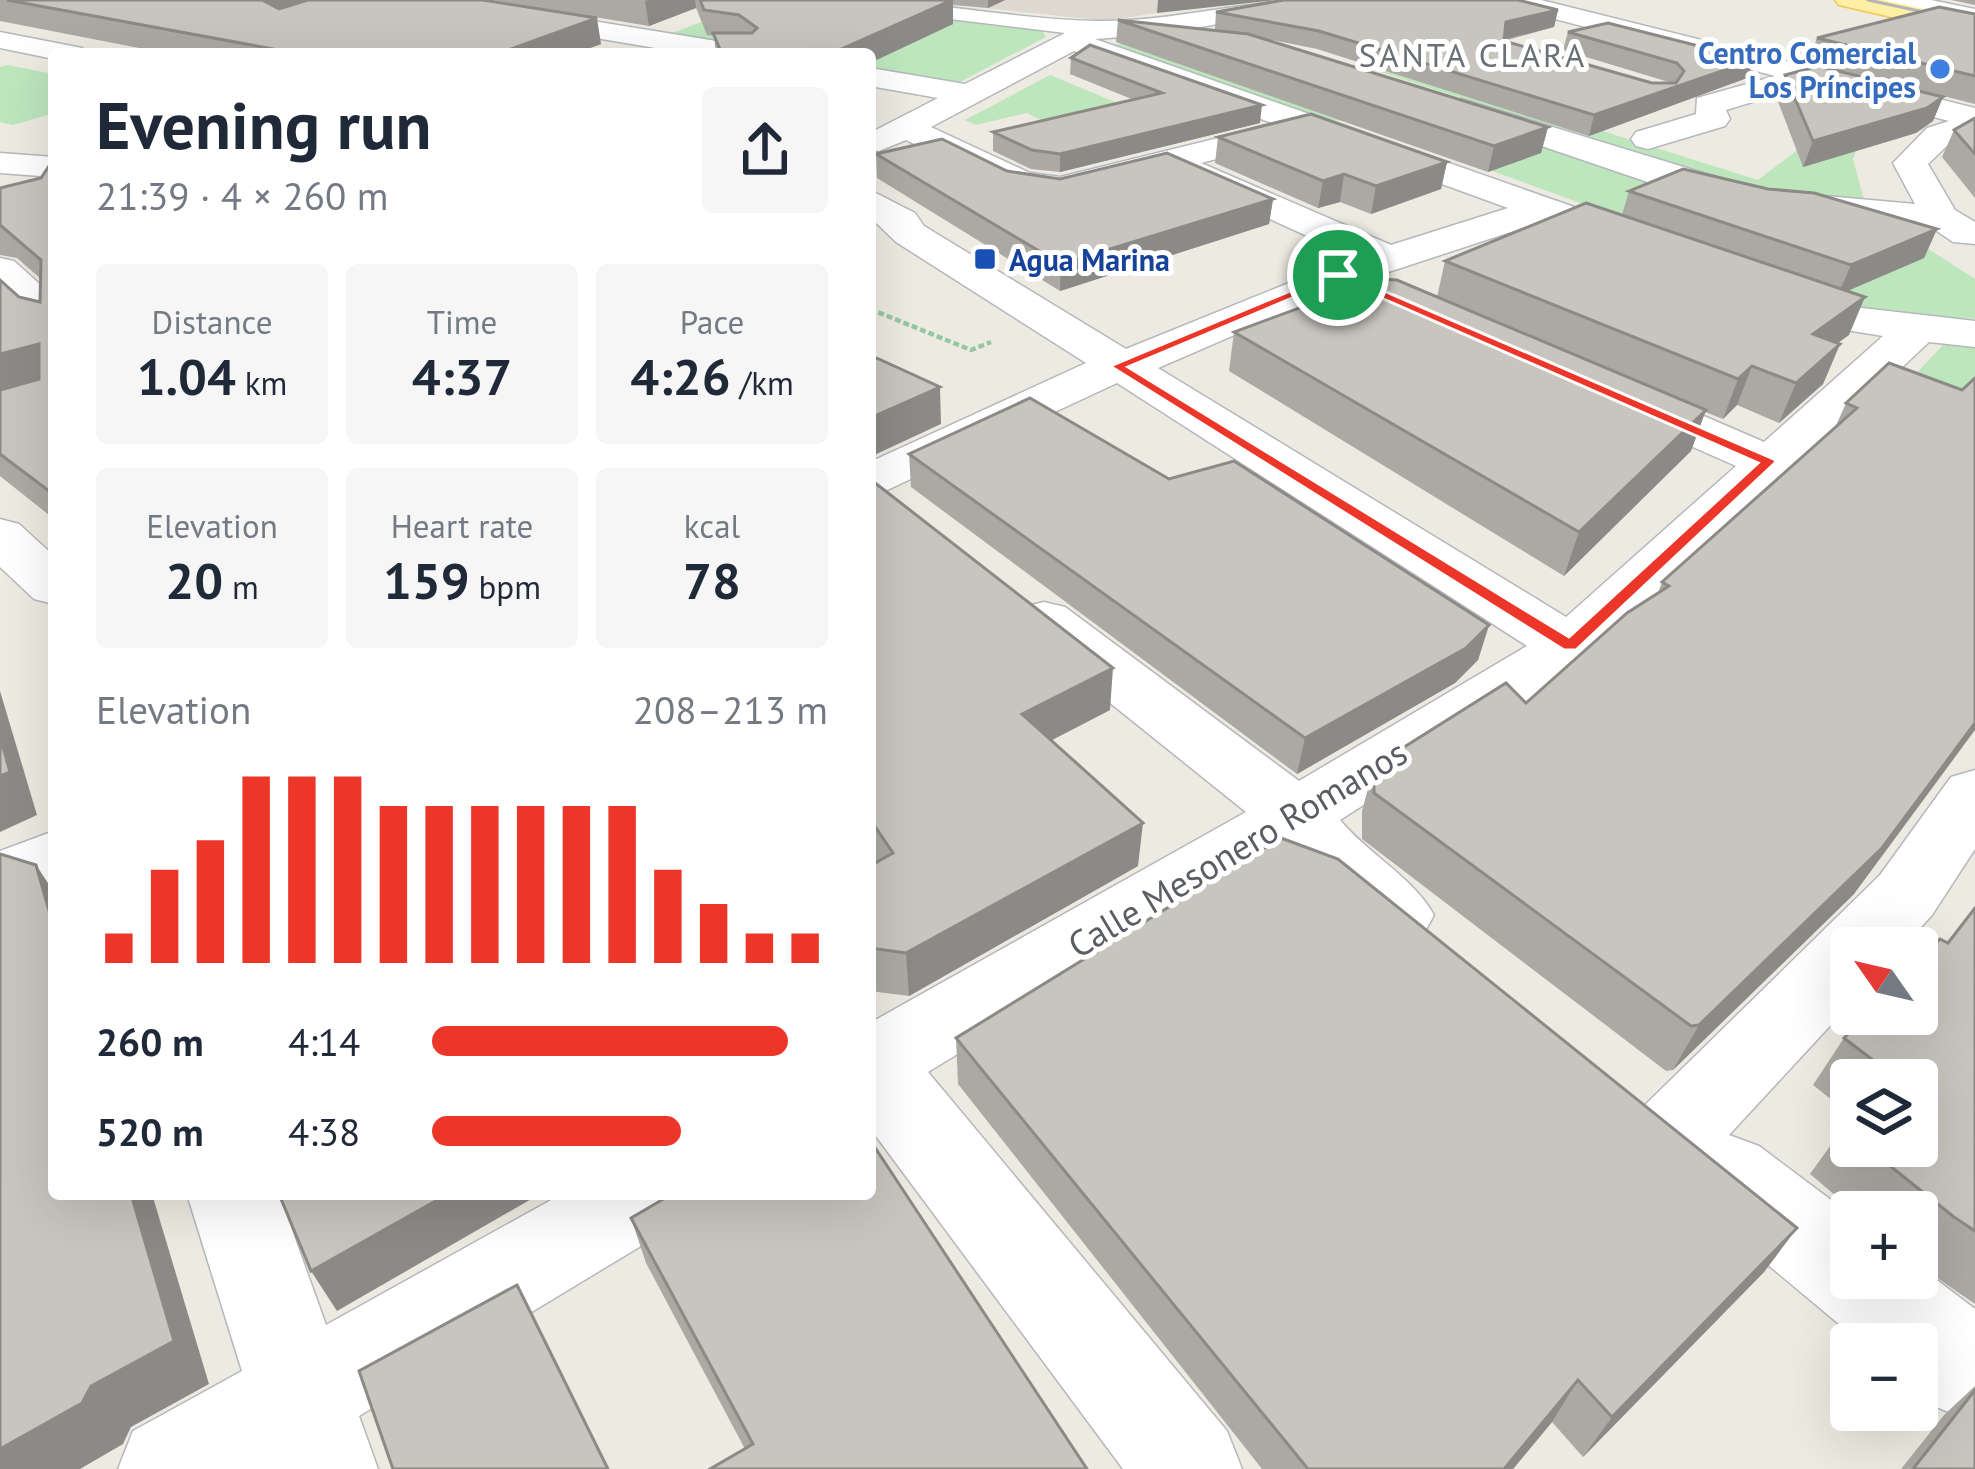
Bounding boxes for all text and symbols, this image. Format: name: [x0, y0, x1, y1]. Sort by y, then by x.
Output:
district label: SANTA CLARA: [1359, 33, 1587, 76]
place label: Centro Comercial Los Príncipes: [1698, 33, 1916, 106]
marker: Centro Comercial Los Príncipes: [1927, 56, 1953, 82]
text: Evening run: [96, 82, 431, 167]
button: share: [702, 87, 828, 213]
text: 21:39 · 4 × 260 m: [96, 170, 388, 221]
pin: [1287, 224, 1389, 326]
place label: Agua Marina: [1009, 240, 1170, 279]
icon: arrive: [1305, 242, 1371, 308]
marker: Agua Marina: [972, 246, 998, 272]
text: Distance: [152, 300, 272, 343]
text: Time: [427, 300, 497, 343]
text: Pace: [680, 300, 744, 343]
text: 1.04: [137, 343, 236, 409]
text: 4:37: [412, 343, 512, 409]
text: 4:26: [630, 343, 731, 409]
text: km: [236, 361, 287, 404]
text: /km: [731, 361, 794, 404]
text: Elevation: [146, 504, 278, 547]
text: Heart rate: [391, 504, 533, 547]
text: kcal: [684, 504, 740, 547]
text: 20: [165, 547, 223, 613]
text: 159: [383, 547, 470, 613]
text: 78: [683, 547, 741, 613]
text: m: [223, 565, 259, 608]
text: bpm: [470, 565, 541, 608]
text: Elevation: [96, 684, 251, 735]
text: 208–213 m: [633, 684, 828, 735]
street label: Calle Mesonero Romanos: [1059, 728, 1415, 968]
north arrow: [1830, 927, 1938, 1035]
map controls: [1830, 927, 1938, 1431]
text: 260 m: [96, 1016, 204, 1067]
text: 4:14: [288, 1016, 360, 1067]
button: layers: [1830, 1059, 1938, 1167]
text: 520 m: [96, 1106, 204, 1157]
text: 4:38: [288, 1106, 360, 1157]
button: +: [1830, 1191, 1938, 1299]
button: −: [1830, 1323, 1938, 1431]

